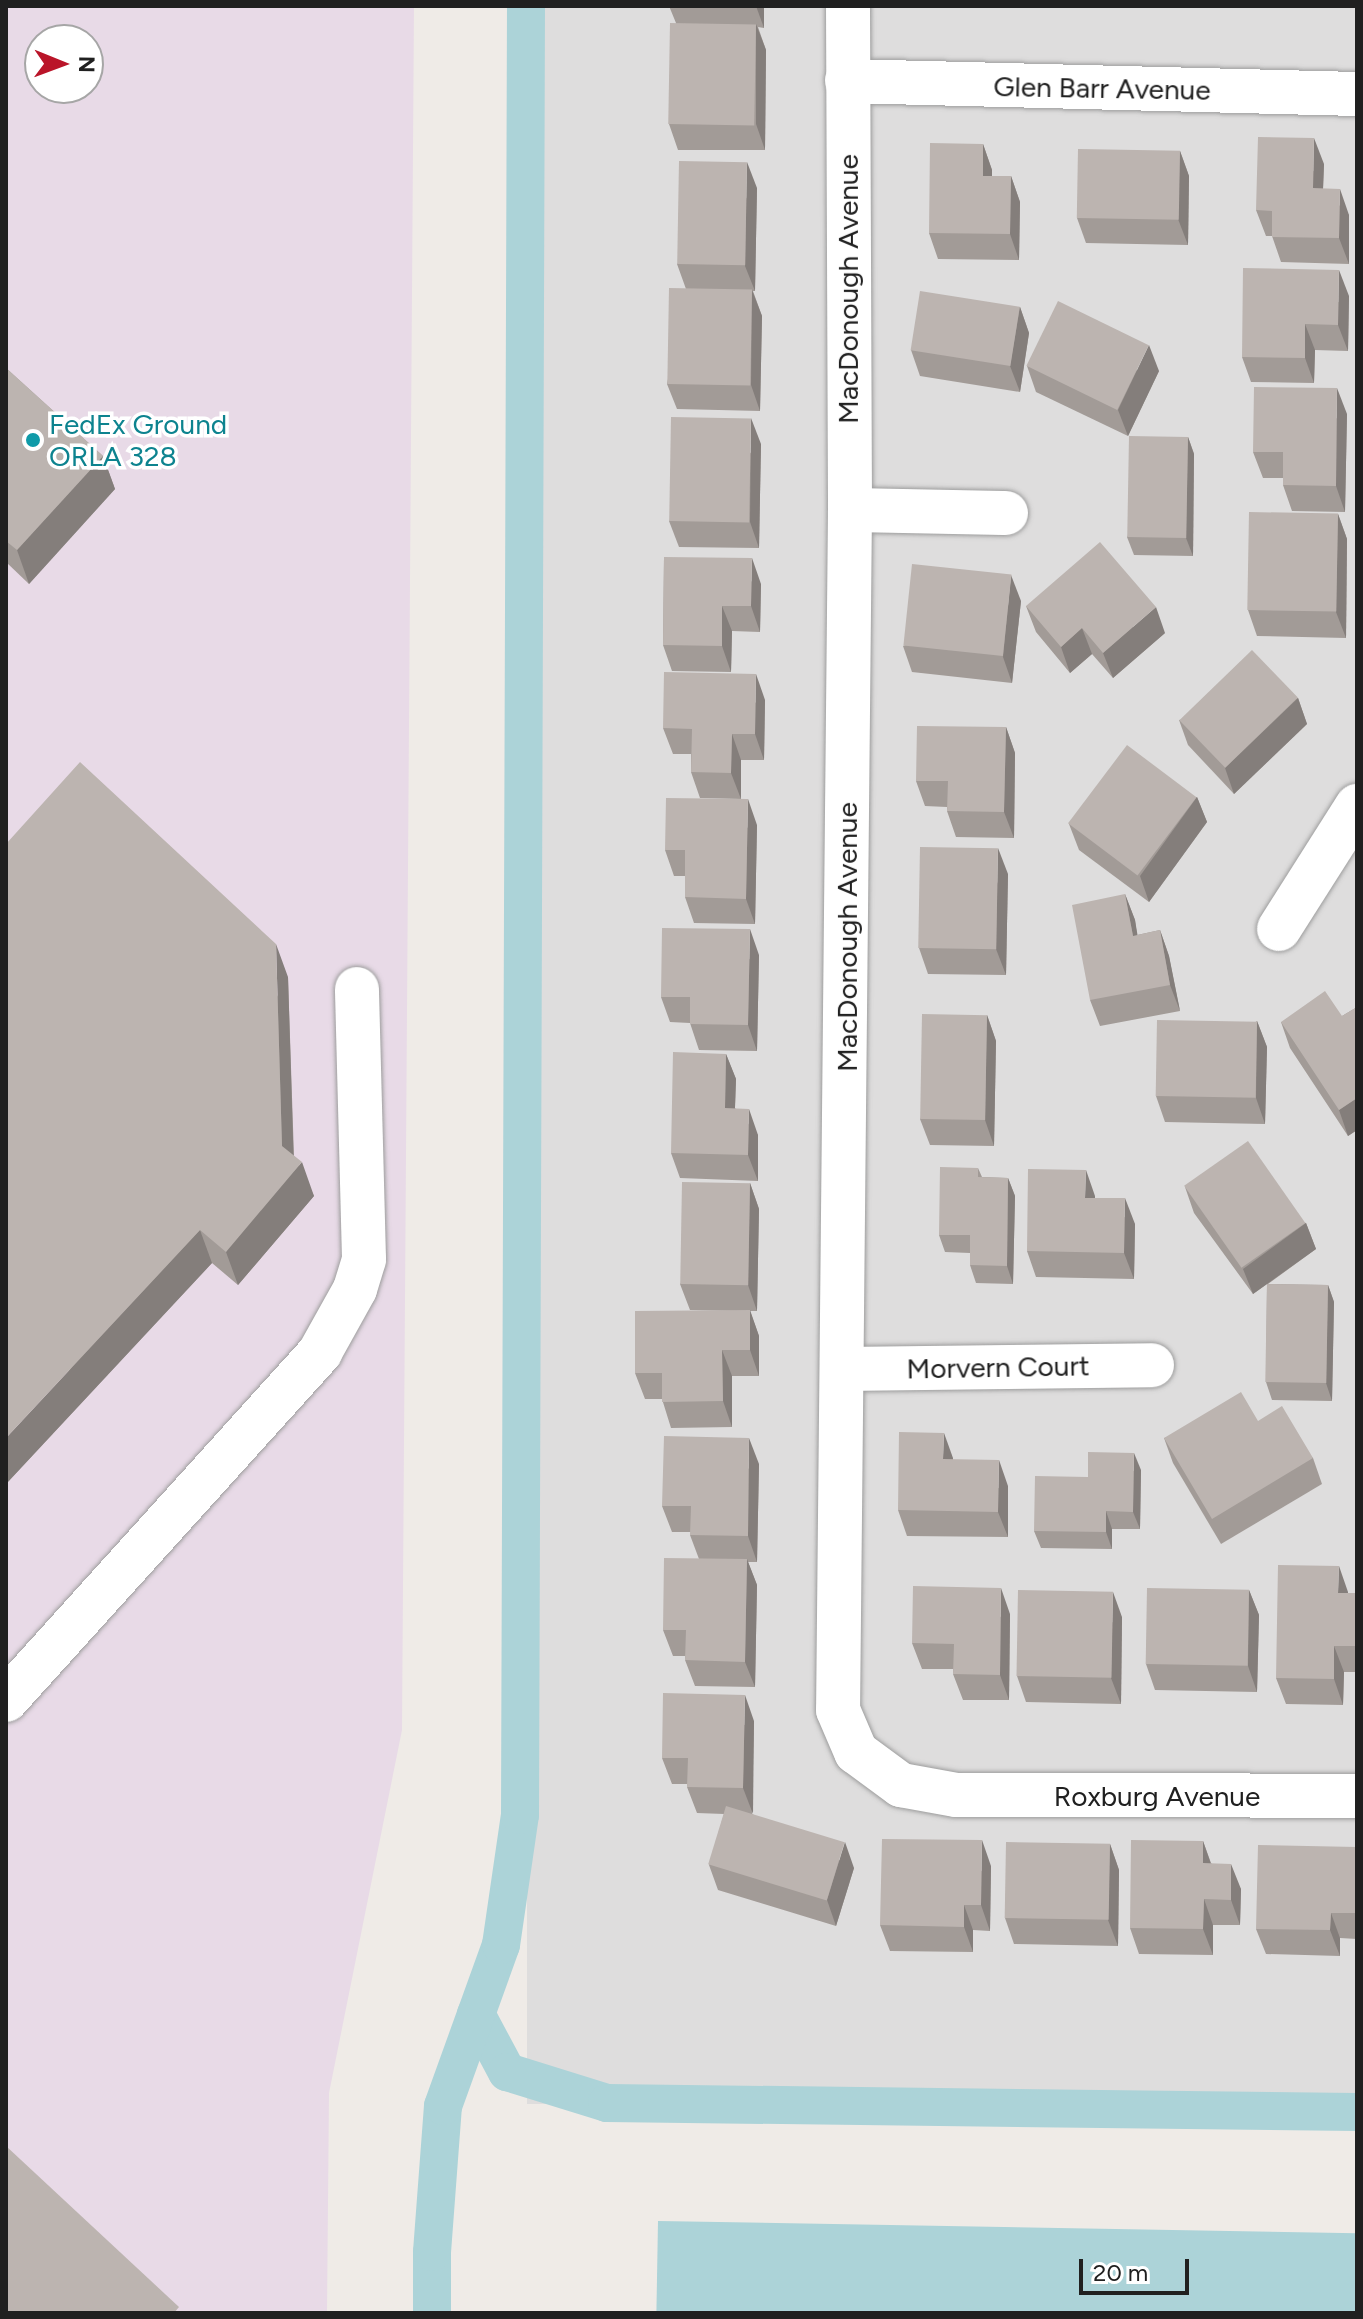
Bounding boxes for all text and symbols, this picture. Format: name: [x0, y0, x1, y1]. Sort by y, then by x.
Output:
north arrow: [24, 24, 104, 104]
text: N: [73, 56, 100, 73]
street label: Glen Barr Avenue: [993, 69, 1211, 107]
street label: MacDonough Avenue: [831, 154, 865, 424]
place label: FedEx Ground ORLA 328: [49, 407, 227, 473]
marker: FedEx Ground ORLA 328: [24, 431, 42, 449]
street label: MacDonough Avenue: [830, 802, 864, 1072]
street label: Morvern Court: [906, 1349, 1090, 1385]
street label: Roxburg Avenue: [1054, 1779, 1260, 1813]
scale bar: [1083, 2243, 1193, 2293]
text: 20 m: [1093, 2258, 1148, 2287]

